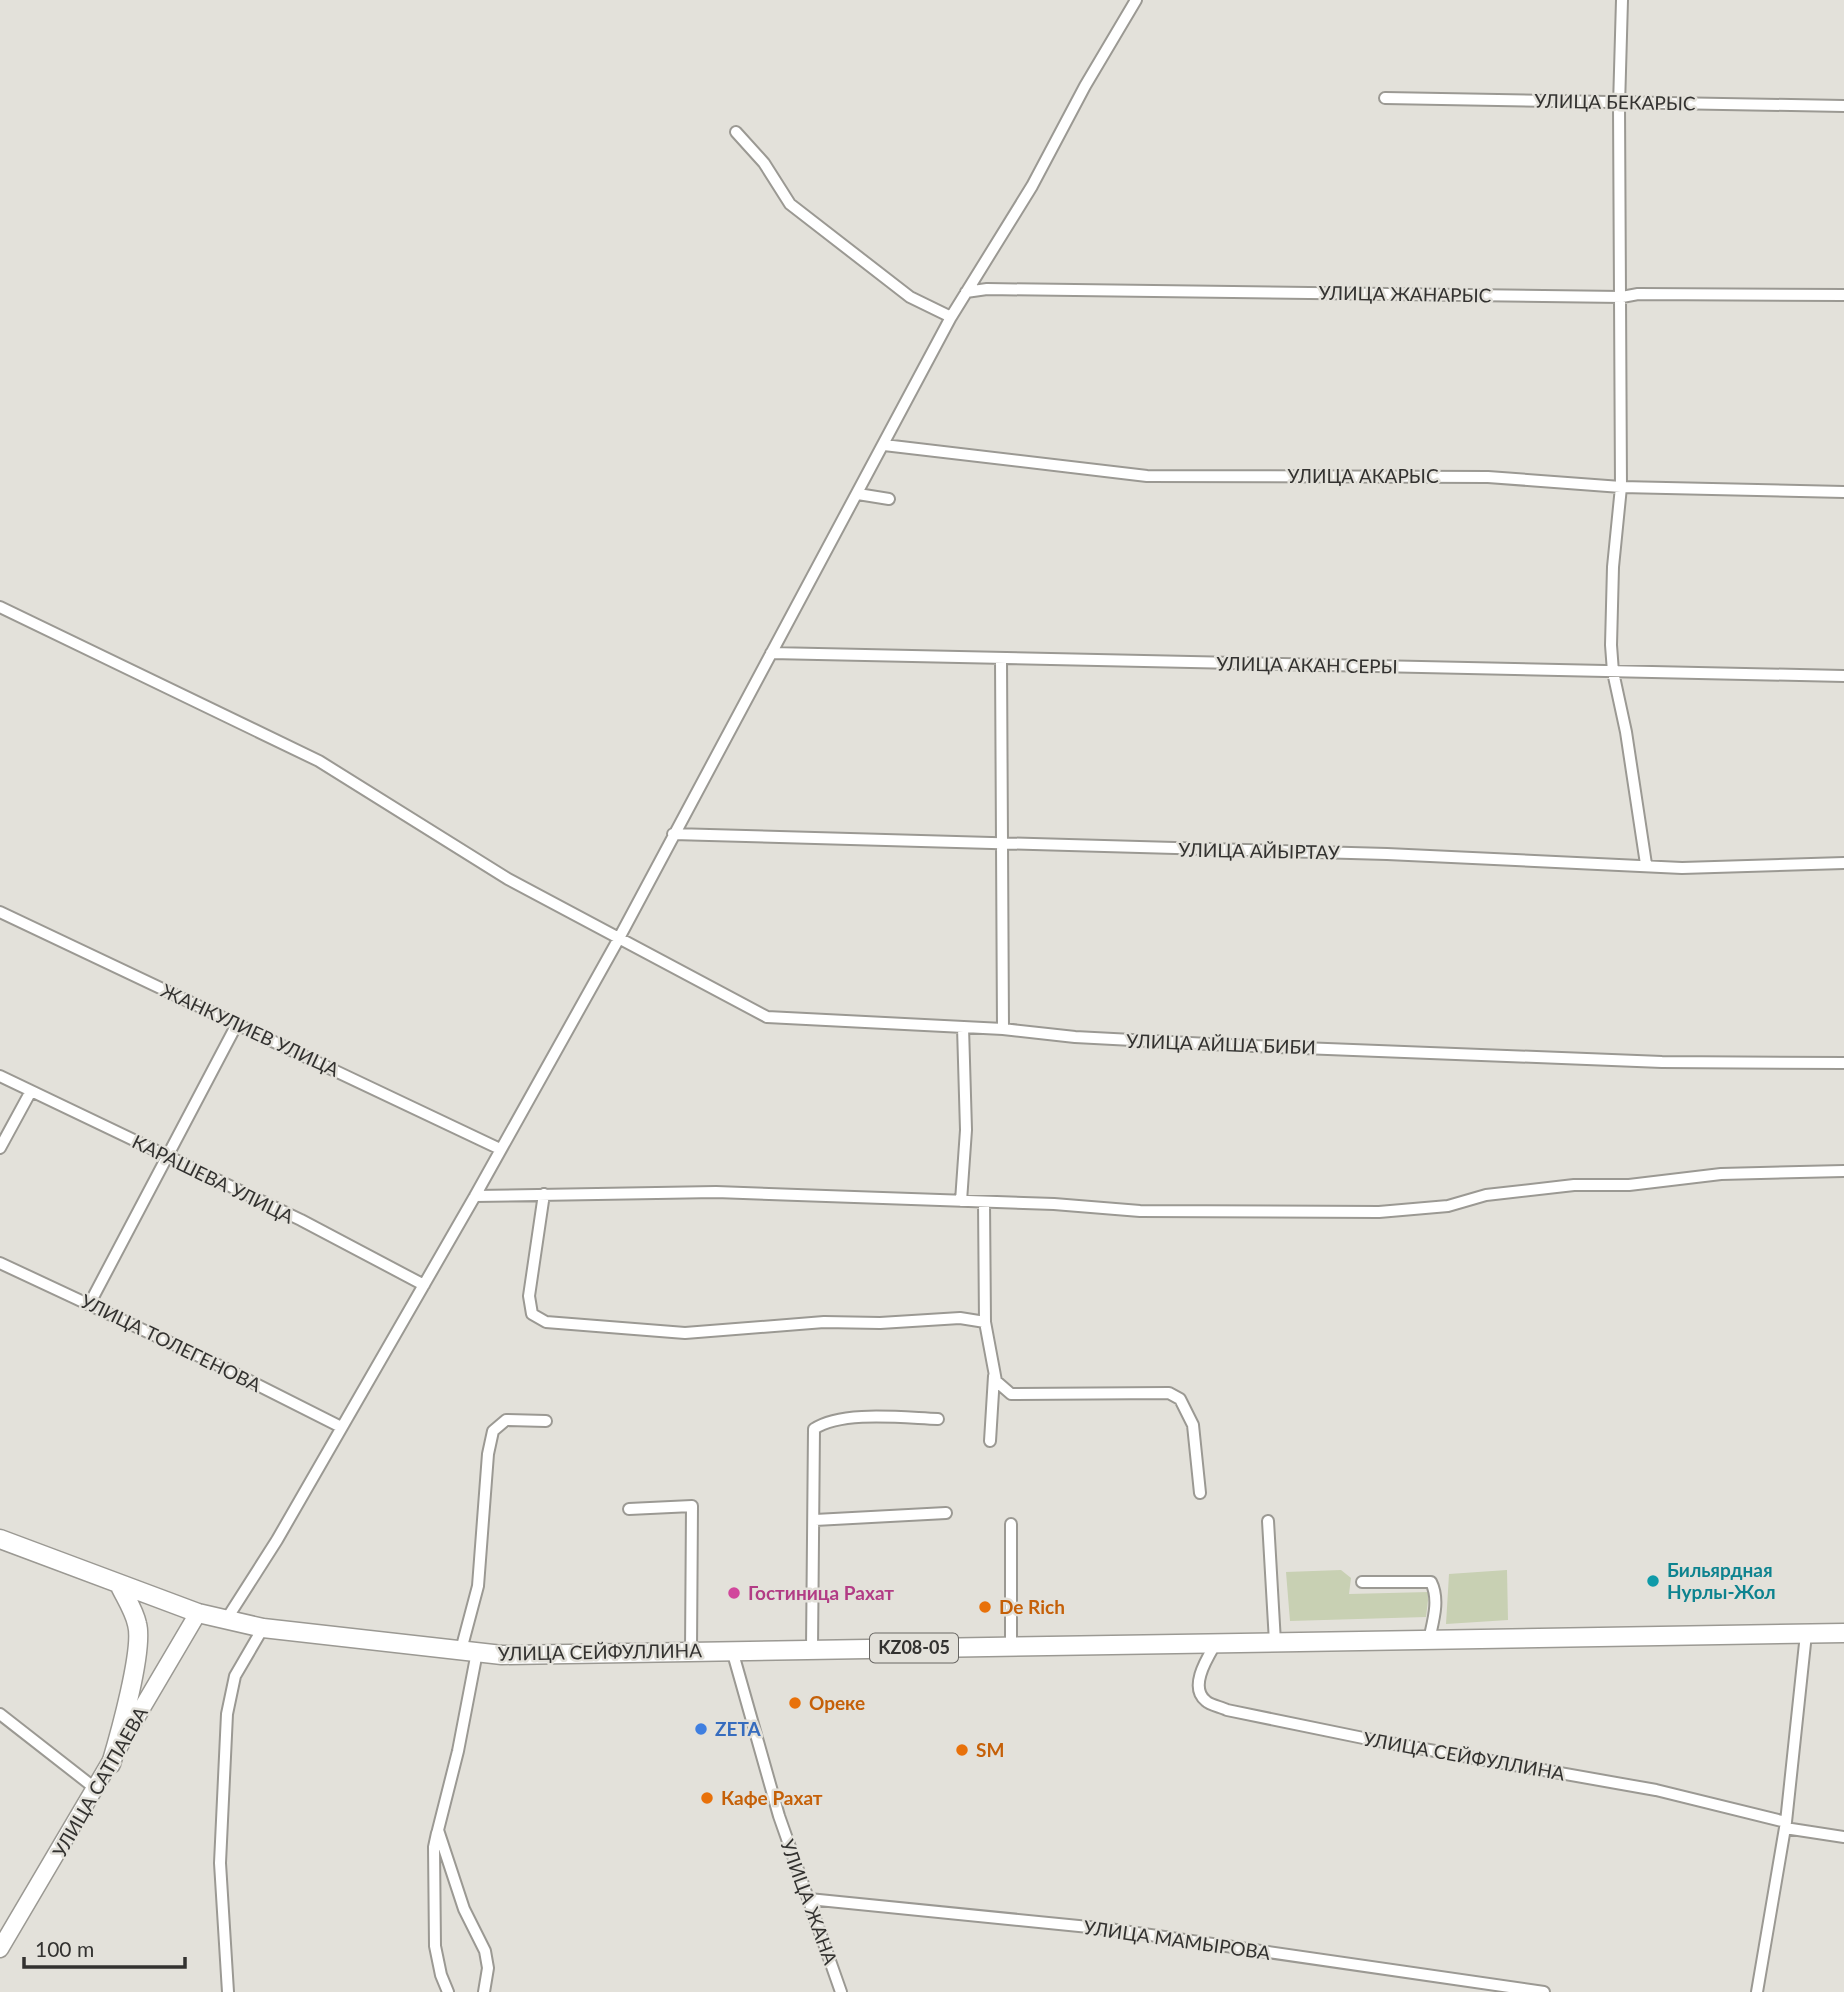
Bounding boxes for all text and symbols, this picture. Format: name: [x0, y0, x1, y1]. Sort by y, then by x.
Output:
street label: УЛИЦА БЕКАРЫС: [1534, 89, 1696, 114]
street label: УЛИЦА ЖАНАРЫС: [1318, 280, 1492, 307]
street label: УЛИЦА АКАРЫС: [1287, 464, 1439, 487]
street label: УЛИЦА АКАН СЕРЫ: [1216, 651, 1398, 678]
street label: УЛИЦА АЙЫРТАУ: [1178, 838, 1340, 863]
street label: ЖАНКУЛИЕВ УЛИЦА: [158, 978, 343, 1081]
street label: УЛИЦА АЙША БИБИ: [1126, 1029, 1316, 1058]
street label: КАРАШЕВА УЛИЦА: [129, 1129, 298, 1228]
street label: УЛИЦА ТОЛЕГЕНОВА: [77, 1289, 265, 1396]
place label: Бильярдная Нурлы-Жол: [1667, 1558, 1776, 1603]
marker: Бильярдная Нурлы-Жол: [1645, 1573, 1661, 1589]
place label: Гостиница Рахат: [748, 1581, 894, 1604]
marker: Гостиница Рахат: [726, 1585, 742, 1601]
place label: De Rich: [999, 1595, 1065, 1618]
marker: De Rich: [977, 1599, 993, 1615]
road number: KZ08-05: [870, 1633, 958, 1662]
street label: УЛИЦА СЕЙФУЛЛИНА: [498, 1638, 702, 1665]
place label: Ореке: [809, 1691, 865, 1714]
marker: Ореке: [787, 1695, 803, 1711]
street label: УЛИЦА САТПАЕВА: [47, 1702, 152, 1861]
place label: ZETA: [715, 1717, 761, 1740]
marker: ZETA: [693, 1721, 709, 1737]
street label: УЛИЦА СЕЙФУЛЛИНА: [1362, 1726, 1567, 1785]
place label: SM: [976, 1738, 1004, 1761]
marker: SM: [954, 1742, 970, 1758]
place label: Кафе Рахат: [721, 1786, 823, 1809]
marker: Кафе Рахат: [699, 1790, 715, 1806]
street label: УЛИЦА ЖАНА: [776, 1836, 843, 1968]
street label: УЛИЦА МАМЫРОВА: [1082, 1915, 1272, 1964]
scale bar: [24, 1926, 186, 1970]
text: 100 m: [35, 1936, 94, 1961]

